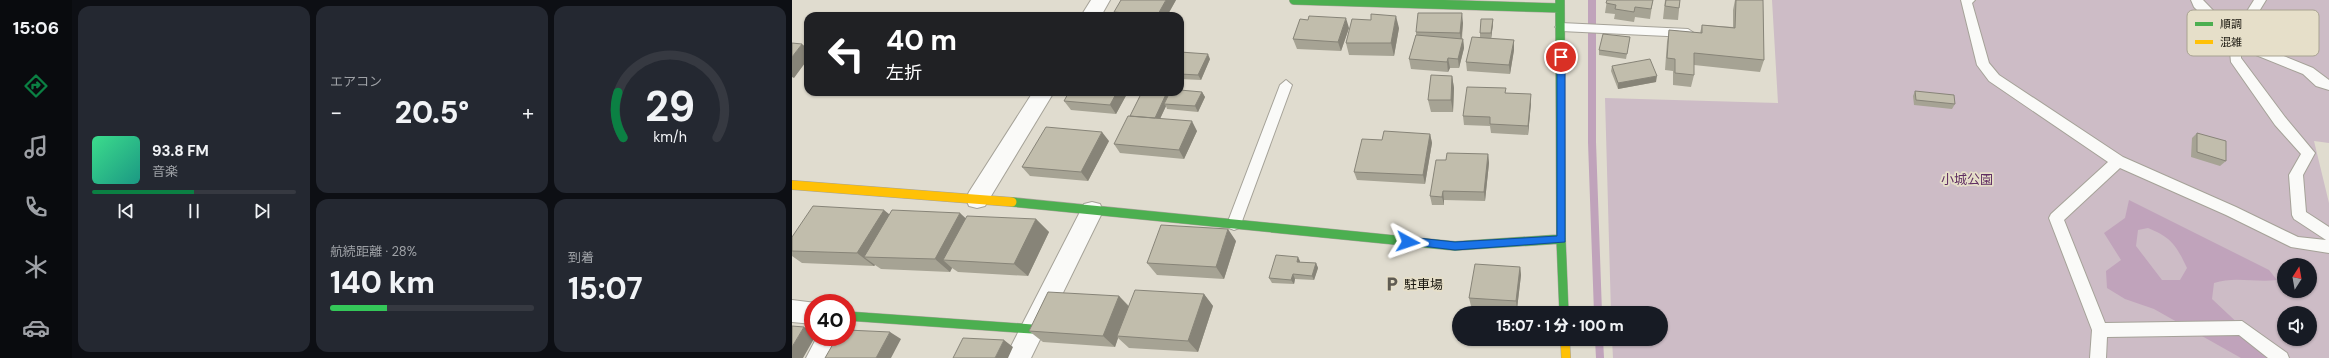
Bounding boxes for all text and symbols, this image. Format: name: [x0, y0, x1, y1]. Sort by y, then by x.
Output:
legend: [2187, 10, 2319, 56]
text: 15:06: [13, 16, 59, 40]
text: 順調: [2220, 17, 2242, 31]
text: 40 m: [886, 22, 957, 59]
icon: left: [820, 28, 872, 80]
text: 混雑: [2220, 35, 2242, 49]
pin: [1544, 40, 1578, 74]
icon: arrive: [1550, 46, 1572, 68]
text: 左折: [886, 61, 922, 85]
icon: directions: [22, 72, 50, 100]
text: エアコン: [330, 73, 382, 90]
text: 29: [645, 79, 695, 133]
text: 20.5°: [395, 93, 469, 132]
text: −: [330, 98, 342, 127]
text: +: [522, 98, 534, 127]
text: km/h: [653, 127, 687, 145]
icon: music: [22, 133, 50, 161]
text: 93.8 FM: [152, 141, 209, 161]
text: 音楽: [152, 163, 178, 180]
park label: 小城公園: [1941, 171, 1993, 188]
icon: phone: [22, 193, 50, 221]
icon: previous: [115, 200, 137, 222]
icon: pause: [183, 200, 205, 222]
icon: next: [251, 200, 273, 222]
position arrow: [1387, 221, 1429, 263]
text: 航続距離 · 28%: [330, 243, 417, 260]
text: 到着: [568, 249, 594, 266]
icon: climate: [22, 253, 50, 281]
north arrow: [2277, 258, 2317, 298]
map controls: [2277, 258, 2317, 346]
text: 140 km: [330, 263, 435, 302]
text: 15:07: [568, 269, 643, 308]
parking icon: 駐車場: [1383, 275, 1401, 293]
place label: 駐車場: [1404, 276, 1443, 293]
speed limit sign: 40: [804, 294, 856, 346]
button: sound: [2277, 306, 2317, 346]
icon: car: [22, 314, 50, 342]
text: 15:07 · 1 分 · 100 m: [1496, 316, 1624, 336]

